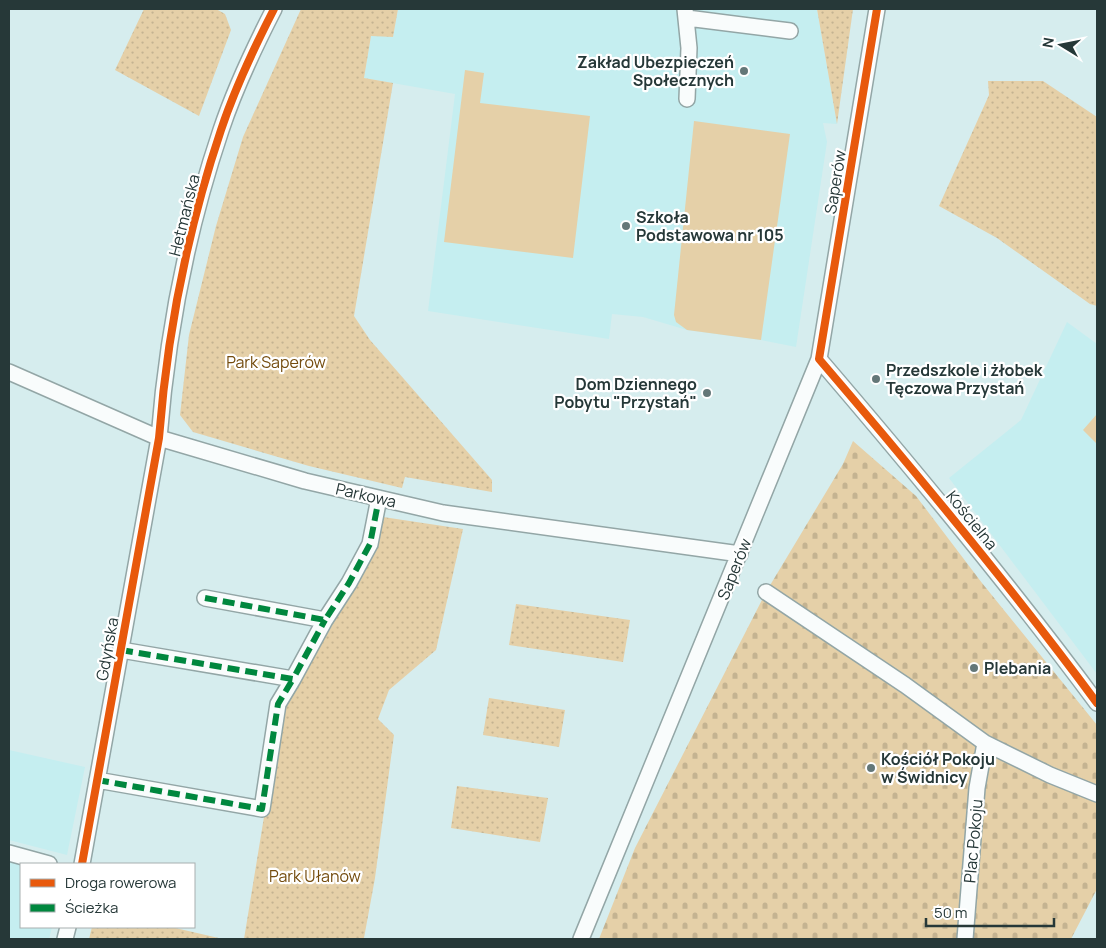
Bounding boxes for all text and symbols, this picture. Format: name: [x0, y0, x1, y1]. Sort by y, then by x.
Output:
north arrow: [1036, 20, 1086, 70]
text: N: [1037, 36, 1058, 49]
place label: Zakład Ubezpieczeń Społecznych: [577, 51, 734, 91]
marker: Zakład Ubezpieczeń Społecznych: [738, 65, 750, 77]
street label: Saperów: [819, 148, 851, 216]
street label: Hetmańska: [163, 172, 205, 258]
place label: Szkoła Podstawowa nr 105: [636, 206, 784, 246]
marker: Szkoła Podstawowa nr 105: [620, 220, 632, 232]
park label: Park Saperów: [226, 351, 326, 373]
place label: Przedszkole i żłobek Tęczowa Przystań: [886, 359, 1043, 399]
place label: Dom Dziennego Pobytu "Przystań": [554, 373, 697, 413]
marker: Przedszkole i żłobek Tęczowa Przystań: [870, 373, 882, 385]
marker: Dom Dziennego Pobytu "Przystań": [701, 387, 713, 399]
street label: Parkowa: [334, 477, 398, 513]
street label: Kościelna: [941, 486, 1003, 554]
street label: Saperów: [712, 535, 756, 603]
street label: Gdyńska: [91, 616, 123, 682]
place label: Plebania: [984, 657, 1051, 679]
marker: Plebania: [968, 662, 980, 674]
place label: Kościół Pokoju w Świdnicy: [881, 748, 995, 788]
marker: Kościół Pokoju w Świdnicy: [865, 762, 877, 774]
street label: Plac Pokoju: [958, 798, 988, 884]
legend: [20, 863, 195, 928]
park label: Park Ułanów: [269, 865, 361, 887]
text: Droga rowerowa: [65, 872, 176, 893]
scale bar: [926, 896, 1054, 928]
text: Ścieżka: [65, 897, 118, 918]
text: 50 m: [934, 902, 968, 923]

